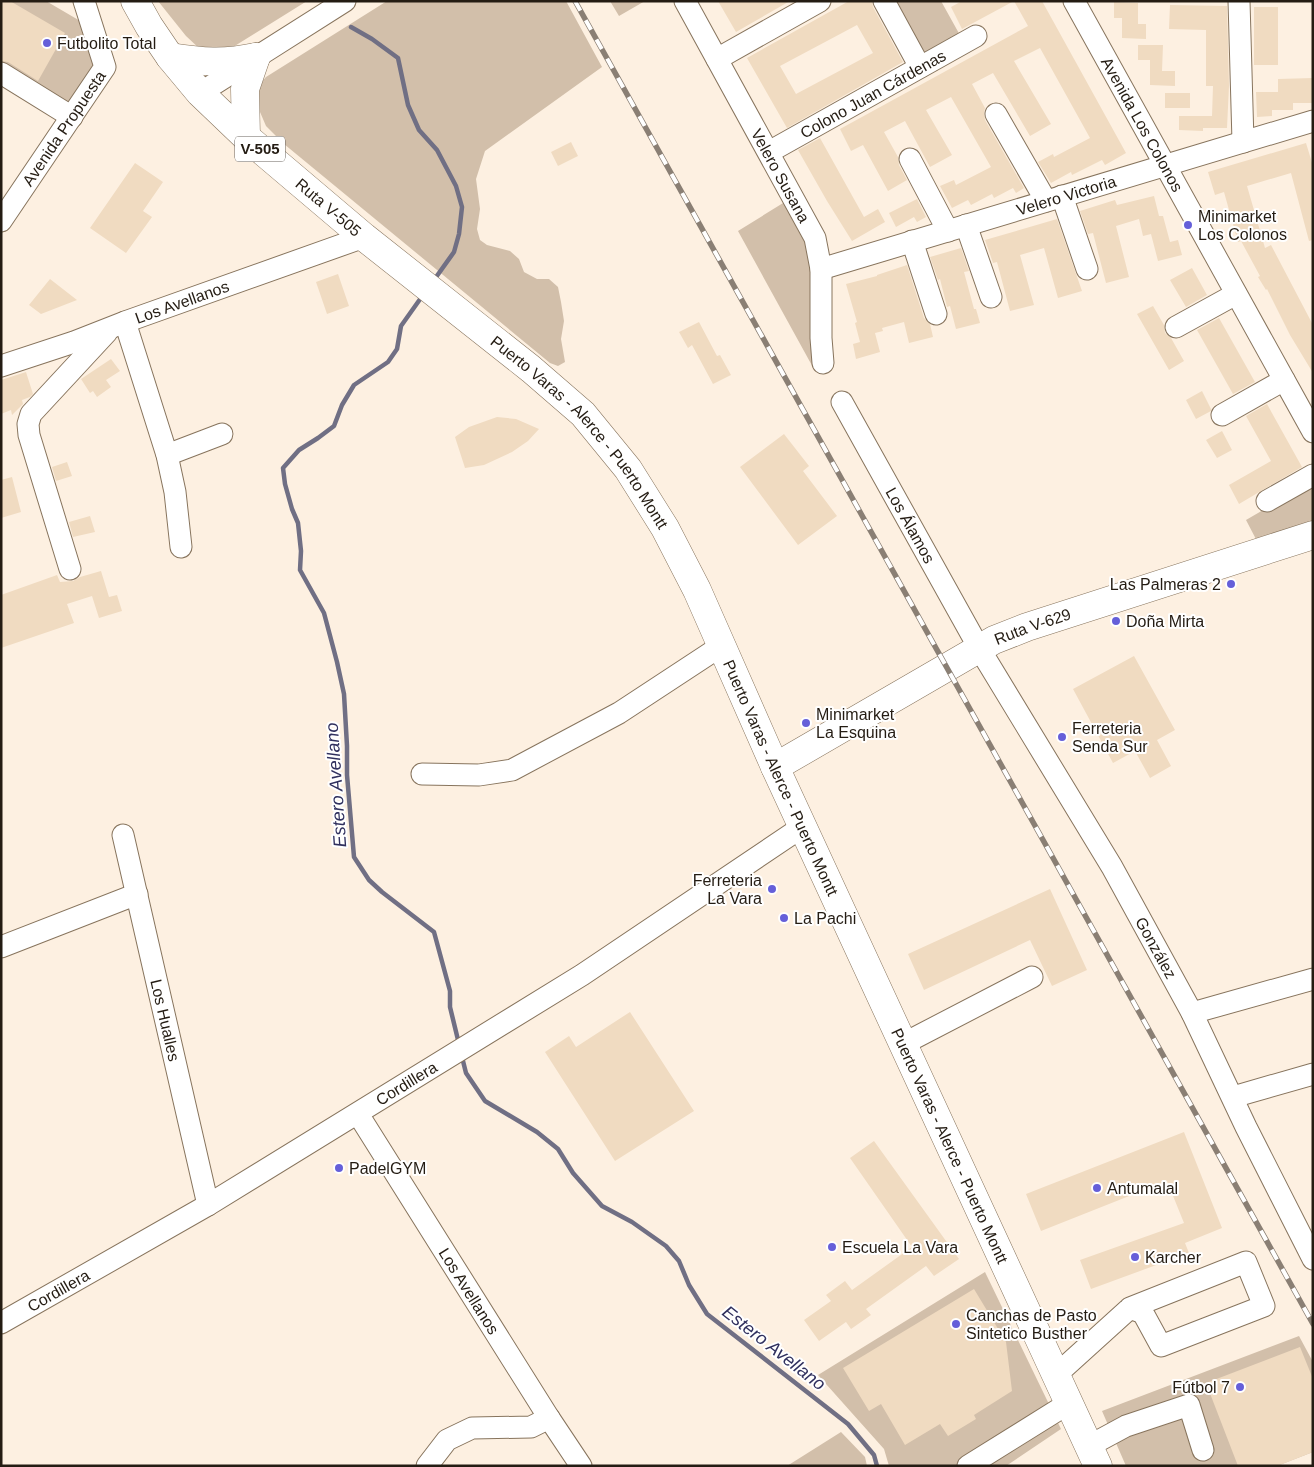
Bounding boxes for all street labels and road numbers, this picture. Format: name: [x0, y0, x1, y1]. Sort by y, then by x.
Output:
street label: Colono Juan Cárdenas: [797, 47, 949, 142]
street label: Avenida Los Colonos: [1098, 54, 1186, 195]
street label: Avenida Propuesta: [19, 68, 109, 189]
street label: Velero Susana: [748, 126, 813, 226]
road number: V-505: [235, 136, 285, 162]
street label: Velero Victoria: [1015, 173, 1118, 219]
street label: Ruta V-505: [292, 175, 364, 240]
street label: Los Avellanos: [133, 278, 231, 327]
street label: Puerto Varas - Alerce - Puerto Montt: [487, 333, 671, 532]
street label: Los Álamos: [882, 485, 938, 566]
street label: Ruta V-629: [992, 605, 1073, 648]
street label: Puerto Varas - Alerce - Puerto Montt: [720, 657, 841, 899]
street label: González: [1132, 914, 1180, 982]
street label: Los Hualles: [147, 978, 183, 1063]
street label: Puerto Varas - Alerce - Puerto Montt: [888, 1026, 1011, 1267]
street label: Cordillera: [373, 1058, 440, 1109]
street label: Los Avellanos: [435, 1245, 502, 1337]
street label: Cordillera: [25, 1266, 93, 1315]

